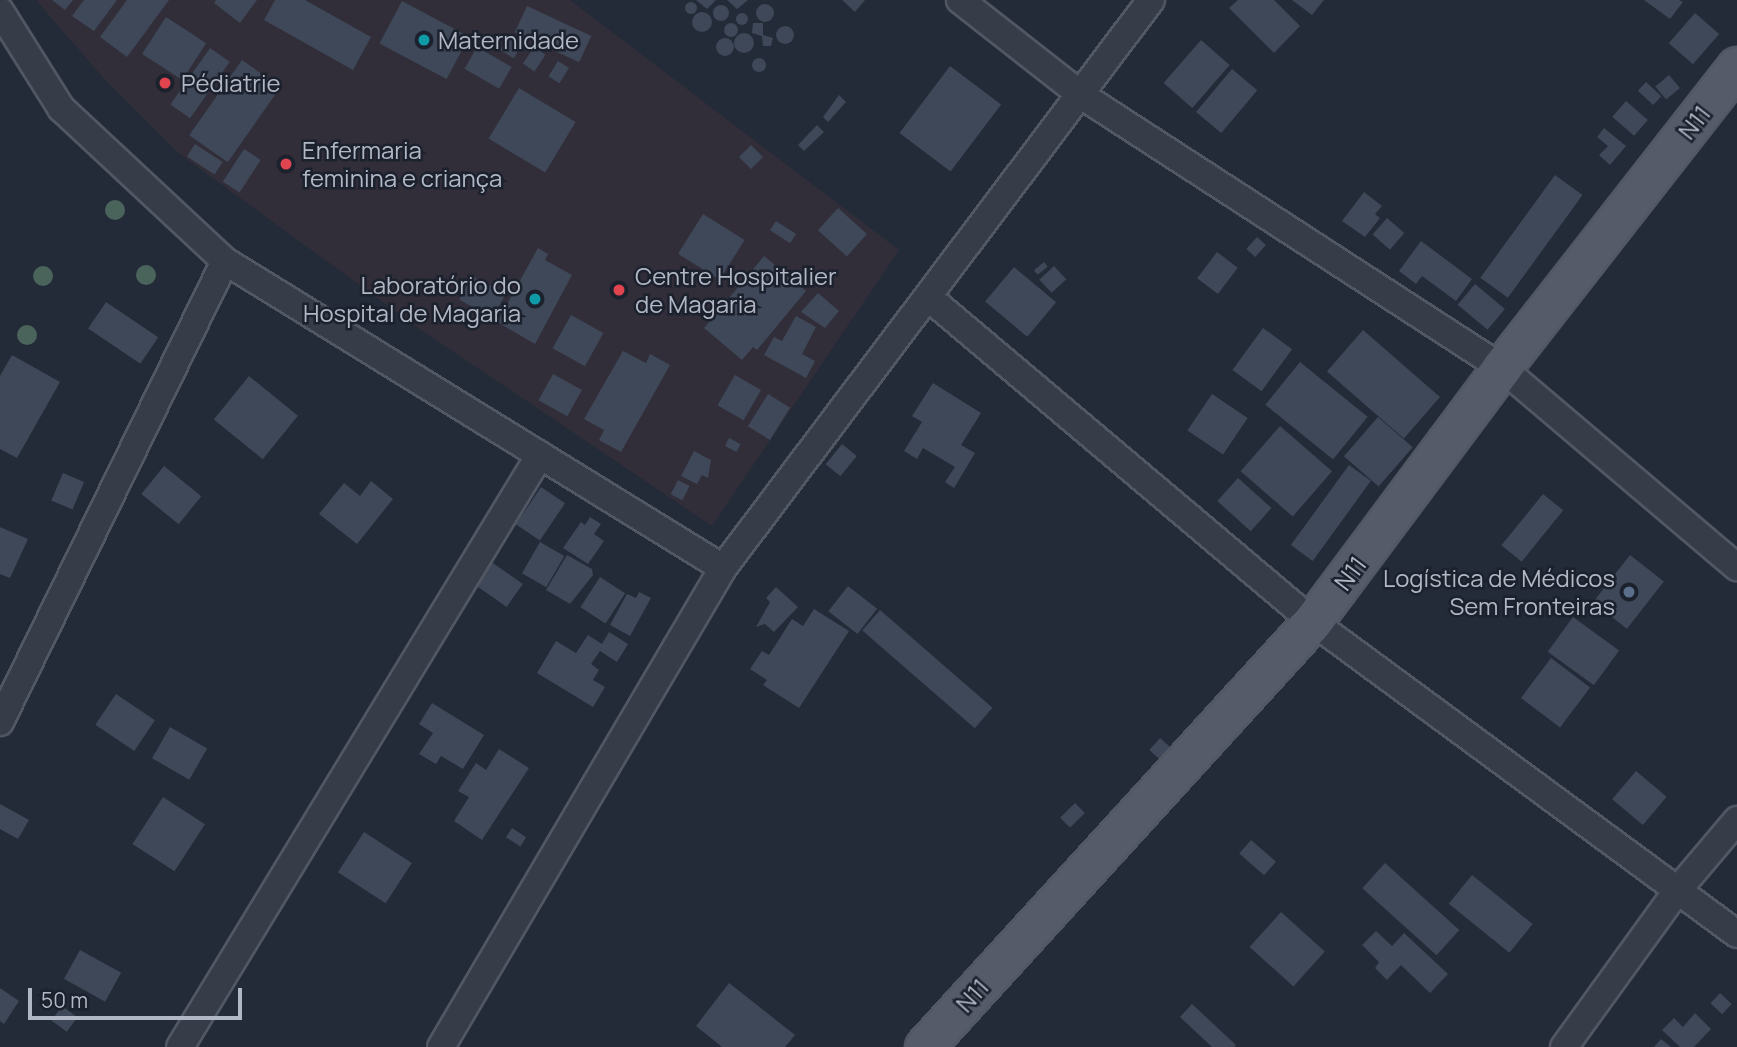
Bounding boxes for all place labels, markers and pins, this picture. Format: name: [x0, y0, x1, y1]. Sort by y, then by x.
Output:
place label: Maternidade: [438, 26, 579, 54]
marker: Maternidade: [416, 32, 432, 48]
place label: Pédiatrie: [181, 69, 281, 97]
marker: Pédiatrie: [155, 73, 175, 93]
place label: Enfermaria feminina e criança: [302, 136, 502, 192]
marker: Enfermaria feminina e criança: [276, 154, 296, 174]
place label: Centre Hospitalier de Magaria: [635, 262, 837, 318]
place label: Laboratório do Hospital de Magaria: [303, 271, 521, 327]
marker: Centre Hospitalier de Magaria: [609, 280, 629, 300]
marker: Laboratório do Hospital de Magaria: [527, 291, 543, 307]
place label: Logística de Médicos Sem Fronteiras: [1383, 564, 1615, 620]
marker: Logística de Médicos Sem Fronteiras: [1621, 584, 1637, 600]

